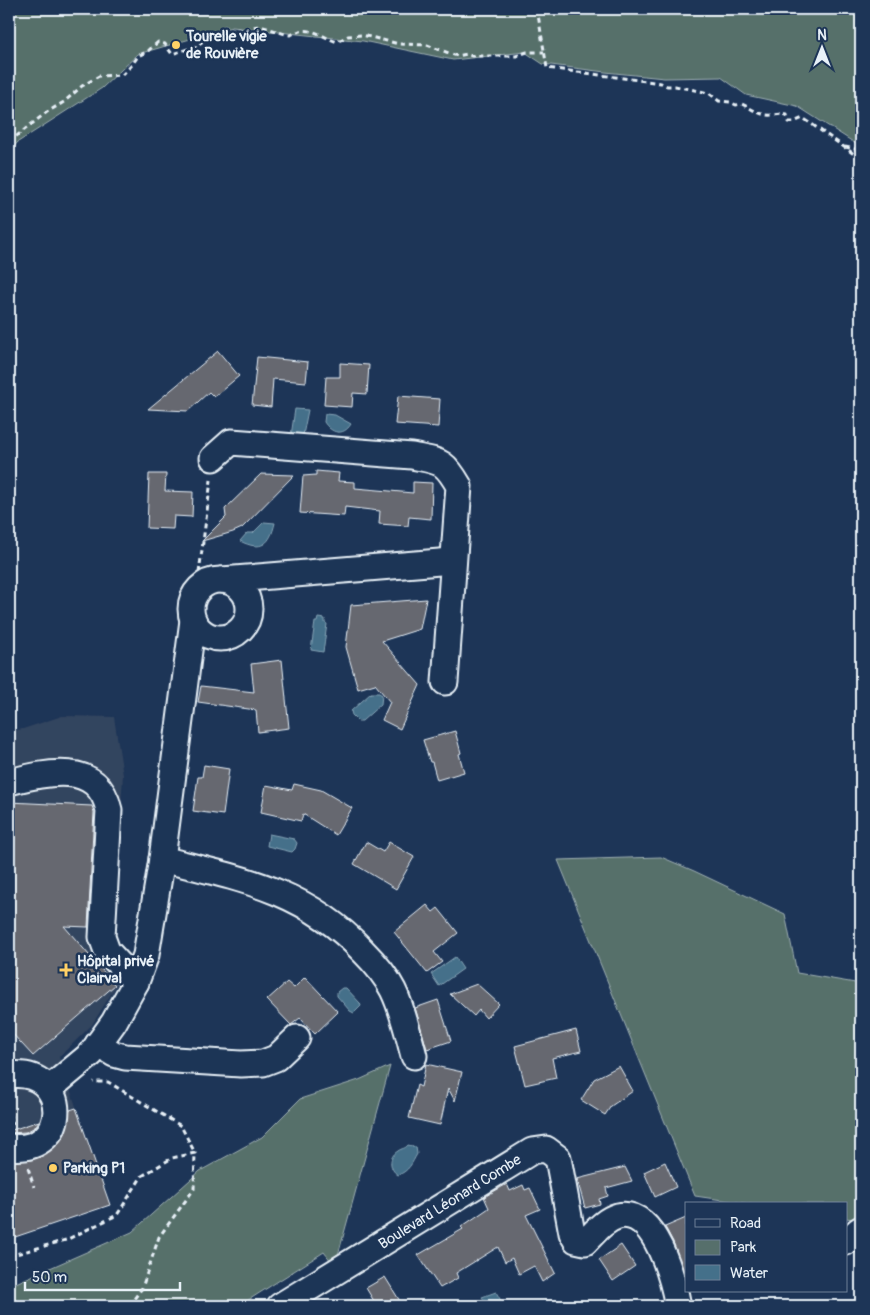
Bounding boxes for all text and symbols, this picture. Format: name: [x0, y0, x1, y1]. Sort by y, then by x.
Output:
north arrow: [798, 22, 848, 72]
place label: Tourelle vigie de Rouvière: [185, 27, 267, 63]
text: N: [817, 27, 827, 44]
marker: Tourelle vigie de Rouvière: [170, 39, 182, 51]
place label: Hôpital privé Clairval: [77, 952, 155, 988]
marker: Hôpital privé Clairval: [59, 963, 73, 977]
street label: Boulevard Léonard Combe: [375, 1150, 525, 1254]
place label: Parking P1: [63, 1159, 125, 1178]
marker: Parking P1: [47, 1162, 59, 1174]
legend: [685, 1202, 848, 1292]
text: Road: [730, 1214, 761, 1233]
text: Park: [730, 1238, 757, 1257]
scale bar: [25, 1260, 180, 1292]
text: Water: [730, 1264, 769, 1283]
text: 50 m: [32, 1268, 67, 1287]

